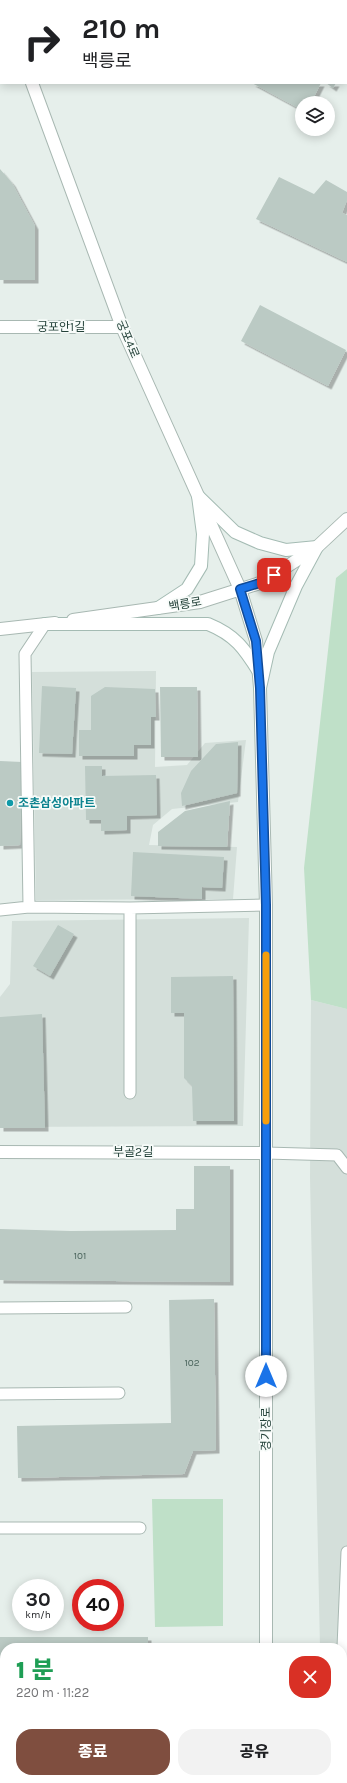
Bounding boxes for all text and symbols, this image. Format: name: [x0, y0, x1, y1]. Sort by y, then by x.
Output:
text: 210 m: [82, 12, 160, 45]
icon: right: [16, 16, 68, 68]
text: 백릉로: [82, 50, 132, 72]
map controls: [295, 96, 335, 136]
button: layers: [295, 96, 335, 136]
street label: 궁포4로: [114, 318, 142, 360]
street label: 궁포안1길: [37, 320, 85, 334]
pin: [257, 558, 291, 592]
icon: arrive: [263, 564, 285, 586]
street label: 백릉로: [167, 594, 203, 614]
place label: 조촌삼성아파트: [18, 796, 95, 810]
marker: 조촌삼성아파트: [5, 798, 15, 808]
street label: 부골2길: [113, 1145, 153, 1159]
house number: 101: [74, 1250, 86, 1262]
position arrow: [245, 1355, 287, 1397]
house number: 102: [184, 1357, 200, 1369]
street label: 경기장로: [259, 1407, 273, 1451]
speed limit sign: 40: [72, 1579, 124, 1631]
text: 30: [25, 1588, 51, 1611]
text: km/h: [25, 1609, 51, 1621]
text: 1 분: [16, 1656, 54, 1684]
button: close: [289, 1656, 331, 1698]
text: 220 m · 11:22: [16, 1685, 89, 1700]
button: 종료: [16, 1729, 170, 1775]
button: 공유: [178, 1729, 331, 1775]

